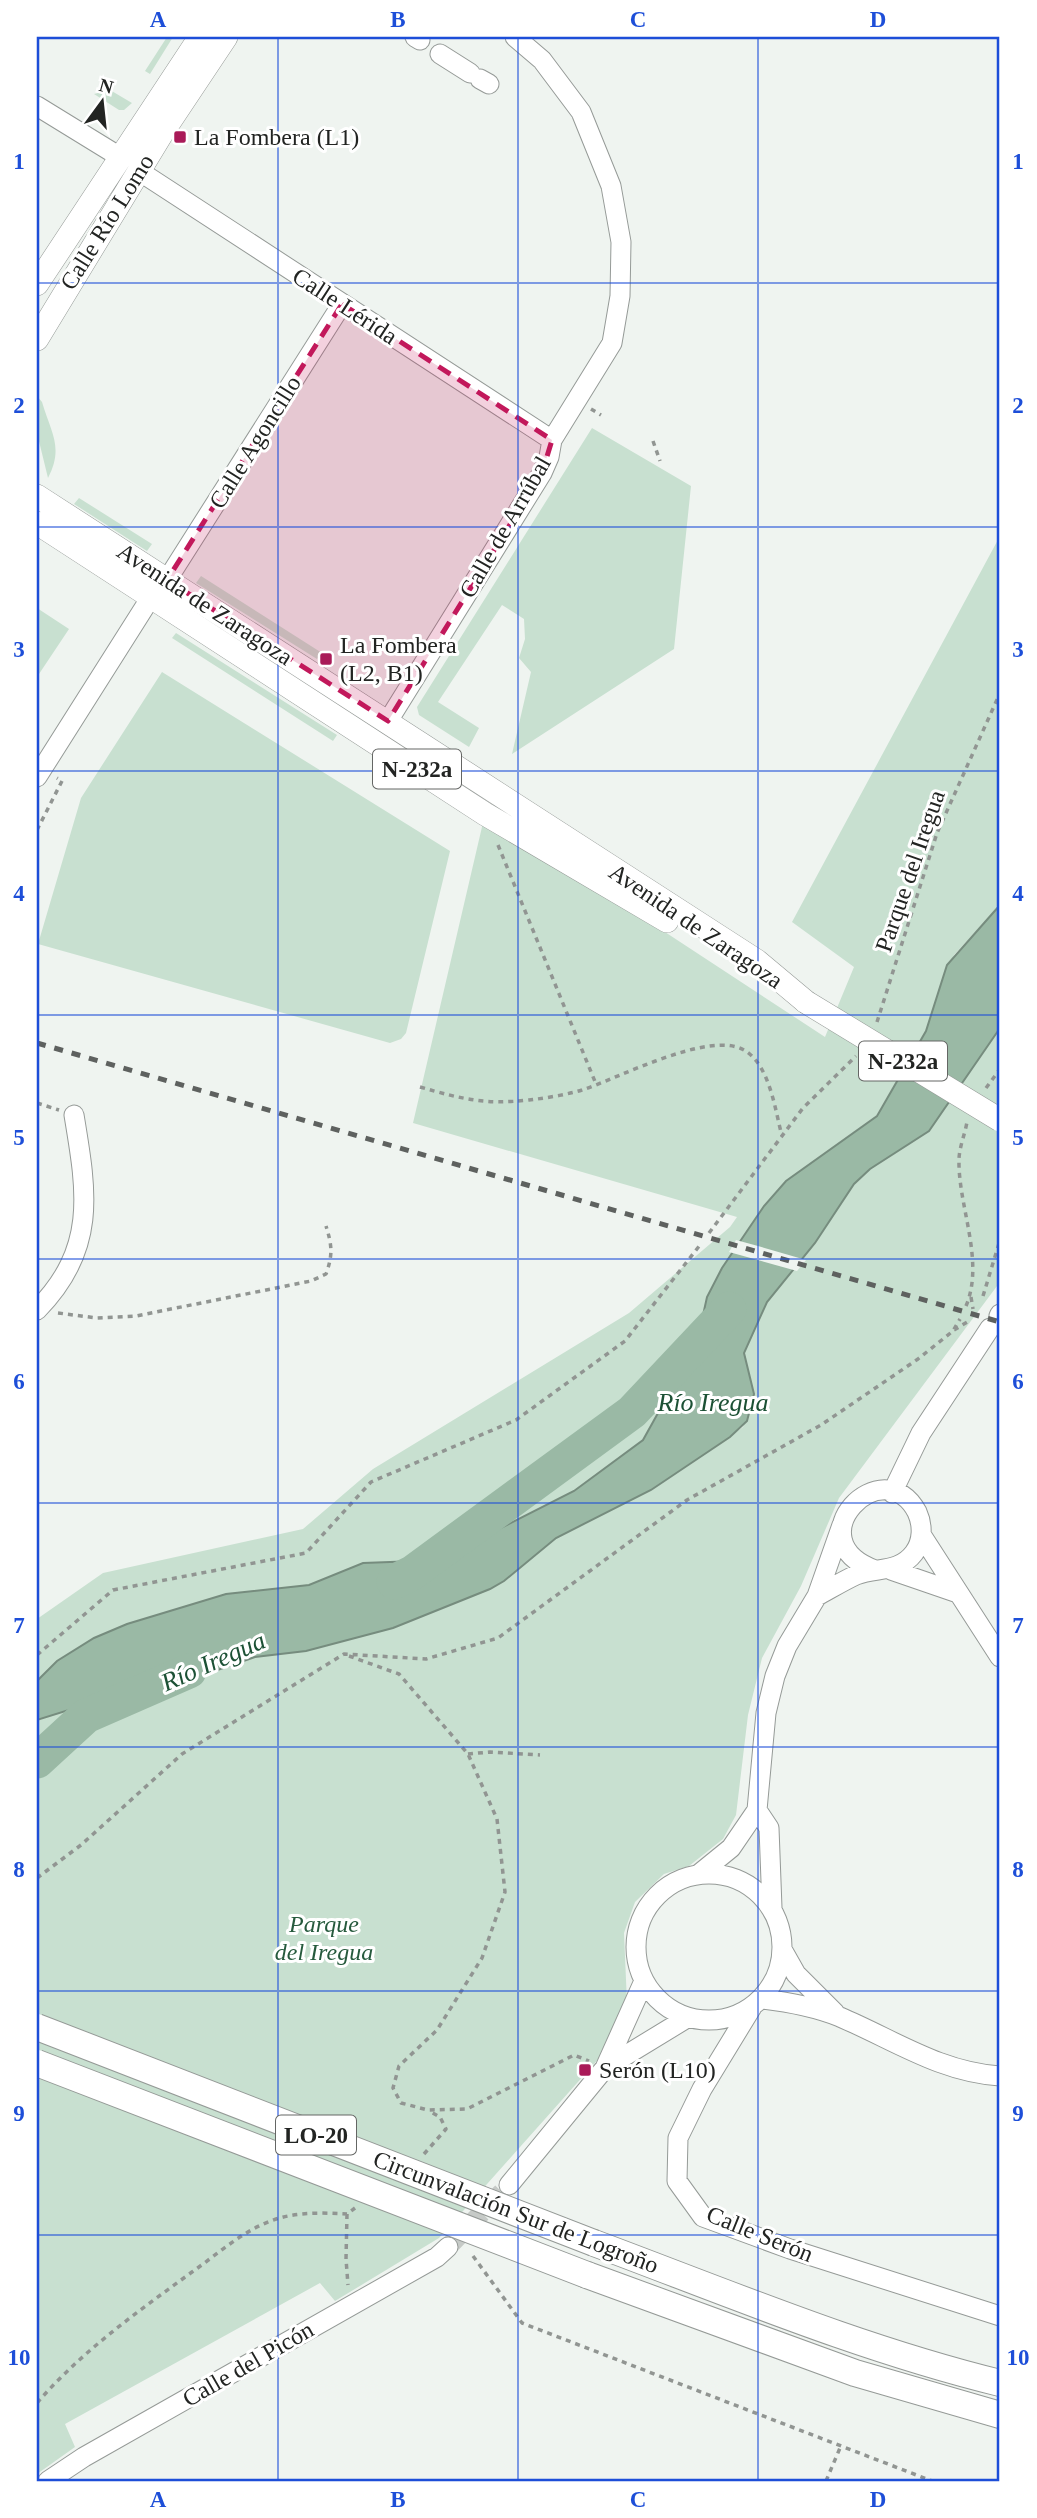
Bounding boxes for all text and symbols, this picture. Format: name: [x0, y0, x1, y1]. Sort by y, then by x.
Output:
text: A: [150, 7, 167, 32]
text: B: [390, 7, 406, 32]
text: C: [630, 7, 646, 32]
text: D: [870, 7, 886, 32]
north arrow: [66, 66, 136, 136]
text: N: [97, 74, 116, 98]
place label: La Fombera (L1): [194, 124, 359, 150]
marker: La Fombera (L1): [172, 129, 188, 145]
text: 1: [13, 149, 25, 174]
text: 1: [1012, 149, 1024, 174]
street label: Calle Río Lomo: [55, 150, 159, 294]
street label: Calle Lérida: [288, 263, 402, 350]
street label: Calle Agoncillo: [204, 371, 306, 513]
text: 2: [13, 393, 25, 418]
text: 2: [1012, 393, 1024, 418]
street label: Calle de Arrúbal: [454, 452, 556, 602]
street label: Avenida de Zaragoza: [113, 538, 298, 670]
place label: La Fombera (L2, B1): [340, 632, 457, 686]
text: 3: [13, 637, 25, 662]
text: 3: [1012, 637, 1024, 662]
marker: La Fombera (L2, B1): [318, 651, 334, 667]
road number: N-232a: [373, 750, 461, 789]
street label: Parque del Iregua: [870, 786, 950, 955]
street label: Avenida de Zaragoza: [604, 858, 788, 994]
text: 4: [13, 881, 25, 906]
text: 4: [1012, 881, 1024, 906]
road number: N-232a: [859, 1042, 947, 1080]
text: 5: [13, 1125, 25, 1150]
text: 5: [1012, 1125, 1024, 1150]
text: 6: [13, 1369, 25, 1394]
text: 6: [1012, 1369, 1024, 1394]
water label: Río Iregua: [657, 1388, 768, 1417]
text: 7: [13, 1613, 25, 1638]
text: 7: [1012, 1613, 1024, 1638]
water label: Río Iregua: [156, 1626, 270, 1698]
text: 8: [13, 1857, 25, 1882]
text: 8: [1012, 1857, 1024, 1882]
park label: Parque del Iregua: [275, 1911, 373, 1965]
place label: Serón (L10): [599, 2057, 716, 2083]
marker: Serón (L10): [577, 2062, 593, 2078]
text: 9: [13, 2101, 25, 2126]
text: 9: [1012, 2101, 1024, 2126]
road number: LO-20: [276, 2116, 356, 2154]
street label: Circunvalación Sur de Logroño: [370, 2146, 662, 2278]
street label: Calle Serón: [703, 2201, 817, 2267]
street label: Calle del Picón: [178, 2316, 318, 2412]
text: 10: [8, 2345, 31, 2370]
text: 10: [1007, 2345, 1030, 2370]
text: A: [150, 2487, 167, 2512]
text: B: [390, 2487, 406, 2512]
text: C: [630, 2487, 646, 2512]
text: D: [870, 2487, 886, 2512]

